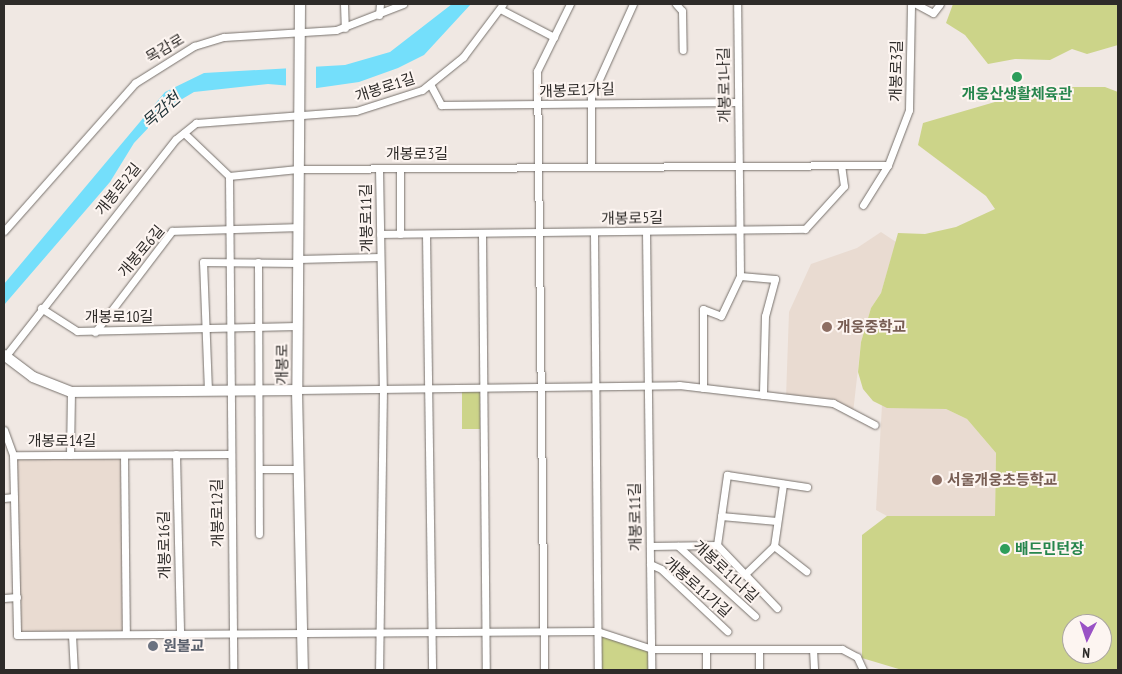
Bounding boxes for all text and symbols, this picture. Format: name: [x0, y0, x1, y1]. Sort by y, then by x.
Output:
street label: 목감로: [143, 30, 187, 66]
street label: 개봉로3길: [886, 40, 906, 102]
street label: 개봉로1나길: [714, 47, 734, 123]
street label: 개봉로1길: [353, 69, 417, 105]
marker: 개웅산생활체육관: [1011, 71, 1023, 83]
street label: 개봉로1가길: [539, 80, 615, 100]
place label: 개웅산생활체육관: [962, 85, 1072, 103]
water label: 목감천: [138, 88, 184, 132]
street label: 개봉로3길: [386, 145, 448, 163]
street label: 개봉로2길: [92, 159, 144, 219]
street label: 개봉로11길: [356, 183, 376, 253]
street label: 개봉로5길: [601, 208, 663, 228]
street label: 개봉로6길: [114, 221, 168, 281]
street label: 개봉로10길: [85, 308, 153, 326]
place label: 개웅중학교: [837, 318, 906, 336]
marker: 개웅중학교: [821, 321, 833, 333]
street label: 개봉로: [273, 343, 291, 385]
street label: 개봉로14길: [28, 432, 96, 450]
place label: 서울개웅초등학교: [947, 471, 1057, 489]
marker: 서울개웅초등학교: [931, 474, 943, 486]
street label: 개봉로12길: [207, 478, 227, 548]
street label: 개봉로11길: [625, 482, 645, 552]
street label: 개봉로16길: [154, 510, 174, 580]
street label: 개봉로11나길: [690, 536, 762, 606]
place label: 배드민턴장: [1015, 540, 1084, 558]
marker: 배드민턴장: [999, 543, 1011, 555]
street label: 개봉로11가길: [661, 553, 735, 621]
north arrow: [1062, 614, 1112, 664]
place label: 원불교: [163, 637, 204, 655]
marker: 원불교: [147, 640, 159, 652]
text: N: [1082, 644, 1090, 662]

